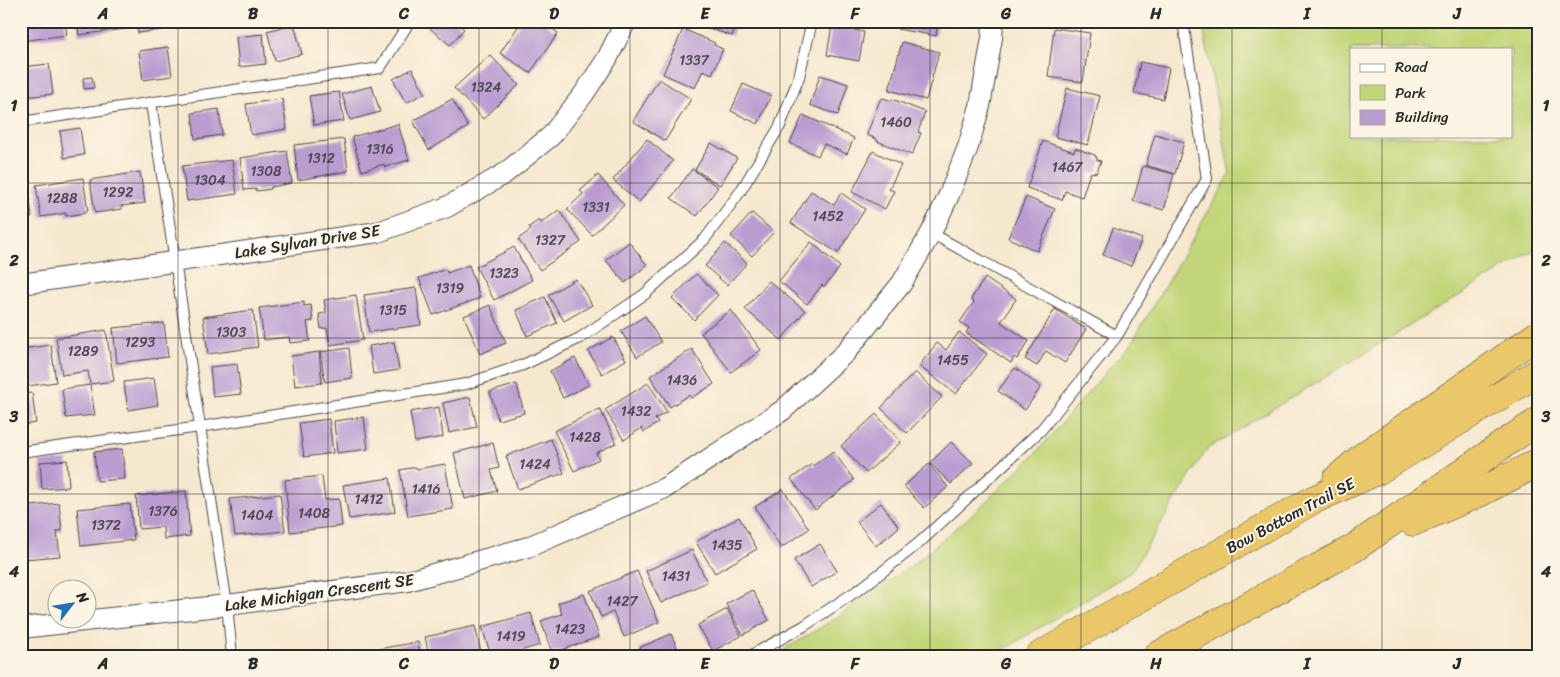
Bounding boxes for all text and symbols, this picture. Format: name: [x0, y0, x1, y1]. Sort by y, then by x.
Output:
text: A: [97, 0, 108, 28]
text: B: [248, 0, 259, 28]
text: C: [398, 0, 410, 28]
text: D: [549, 0, 559, 28]
text: E: [701, 0, 711, 28]
text: F: [850, 0, 861, 28]
text: G: [1000, 0, 1012, 28]
text: H: [1149, 0, 1162, 28]
text: I: [1303, 0, 1312, 28]
text: J: [1452, 0, 1462, 28]
house number: 1337: [679, 48, 710, 73]
legend: [1350, 48, 1512, 138]
text: Road: [1395, 54, 1428, 80]
house number: 1324: [471, 75, 502, 100]
text: Park: [1395, 80, 1426, 106]
text: 1: [11, 91, 18, 120]
text: 1: [1543, 91, 1550, 120]
text: Building: [1395, 104, 1449, 130]
house number: 1460: [880, 110, 912, 135]
house number: 1316: [366, 137, 394, 162]
house number: 1312: [307, 146, 335, 171]
house number: 1467: [1052, 155, 1083, 180]
house number: 1308: [251, 159, 282, 184]
house number: 1304: [194, 168, 226, 193]
house number: 1292: [103, 180, 133, 205]
house number: 1288: [47, 186, 78, 211]
house number: 1331: [582, 195, 610, 220]
house number: 1452: [812, 204, 844, 229]
street label: Lake Sylvan Drive SE: [232, 216, 383, 267]
house number: 1327: [535, 228, 566, 253]
text: 2: [8, 246, 19, 275]
text: 2: [1540, 246, 1551, 275]
house number: 1323: [489, 261, 519, 286]
house number: 1319: [436, 276, 465, 301]
house number: 1315: [379, 298, 408, 323]
house number: 1303: [216, 320, 246, 345]
house number: 1293: [125, 330, 155, 355]
house number: 1289: [67, 339, 99, 364]
house number: 1455: [937, 348, 969, 373]
house number: 1436: [667, 368, 697, 393]
house number: 1432: [621, 399, 651, 424]
text: 3: [9, 402, 19, 431]
text: 3: [1541, 402, 1551, 431]
house number: 1428: [569, 425, 601, 450]
house number: 1424: [519, 452, 551, 477]
street label: Bow Bottom Trail SE: [1220, 469, 1361, 562]
house number: 1416: [412, 477, 440, 502]
house number: 1412: [355, 487, 383, 512]
house number: 1376: [148, 499, 178, 524]
house number: 1408: [298, 501, 331, 526]
house number: 1404: [241, 503, 273, 528]
house number: 1372: [91, 513, 121, 538]
house number: 1435: [712, 533, 743, 558]
text: 4: [8, 557, 19, 586]
text: 4: [1540, 557, 1551, 586]
house number: 1431: [662, 564, 690, 589]
street label: Lake Michigan Crescent SE: [223, 565, 417, 620]
north arrow: [48, 580, 98, 630]
text: N: [69, 586, 96, 608]
house number: 1427: [607, 589, 638, 614]
house number: 1423: [555, 617, 586, 642]
house number: 1419: [496, 624, 526, 649]
text: A: [97, 649, 108, 677]
text: B: [248, 649, 259, 677]
text: C: [398, 649, 410, 677]
text: D: [549, 649, 559, 677]
text: E: [701, 649, 711, 677]
text: F: [850, 649, 861, 677]
text: G: [1000, 649, 1012, 677]
text: H: [1149, 649, 1162, 677]
text: I: [1303, 649, 1312, 677]
text: J: [1452, 649, 1462, 677]

